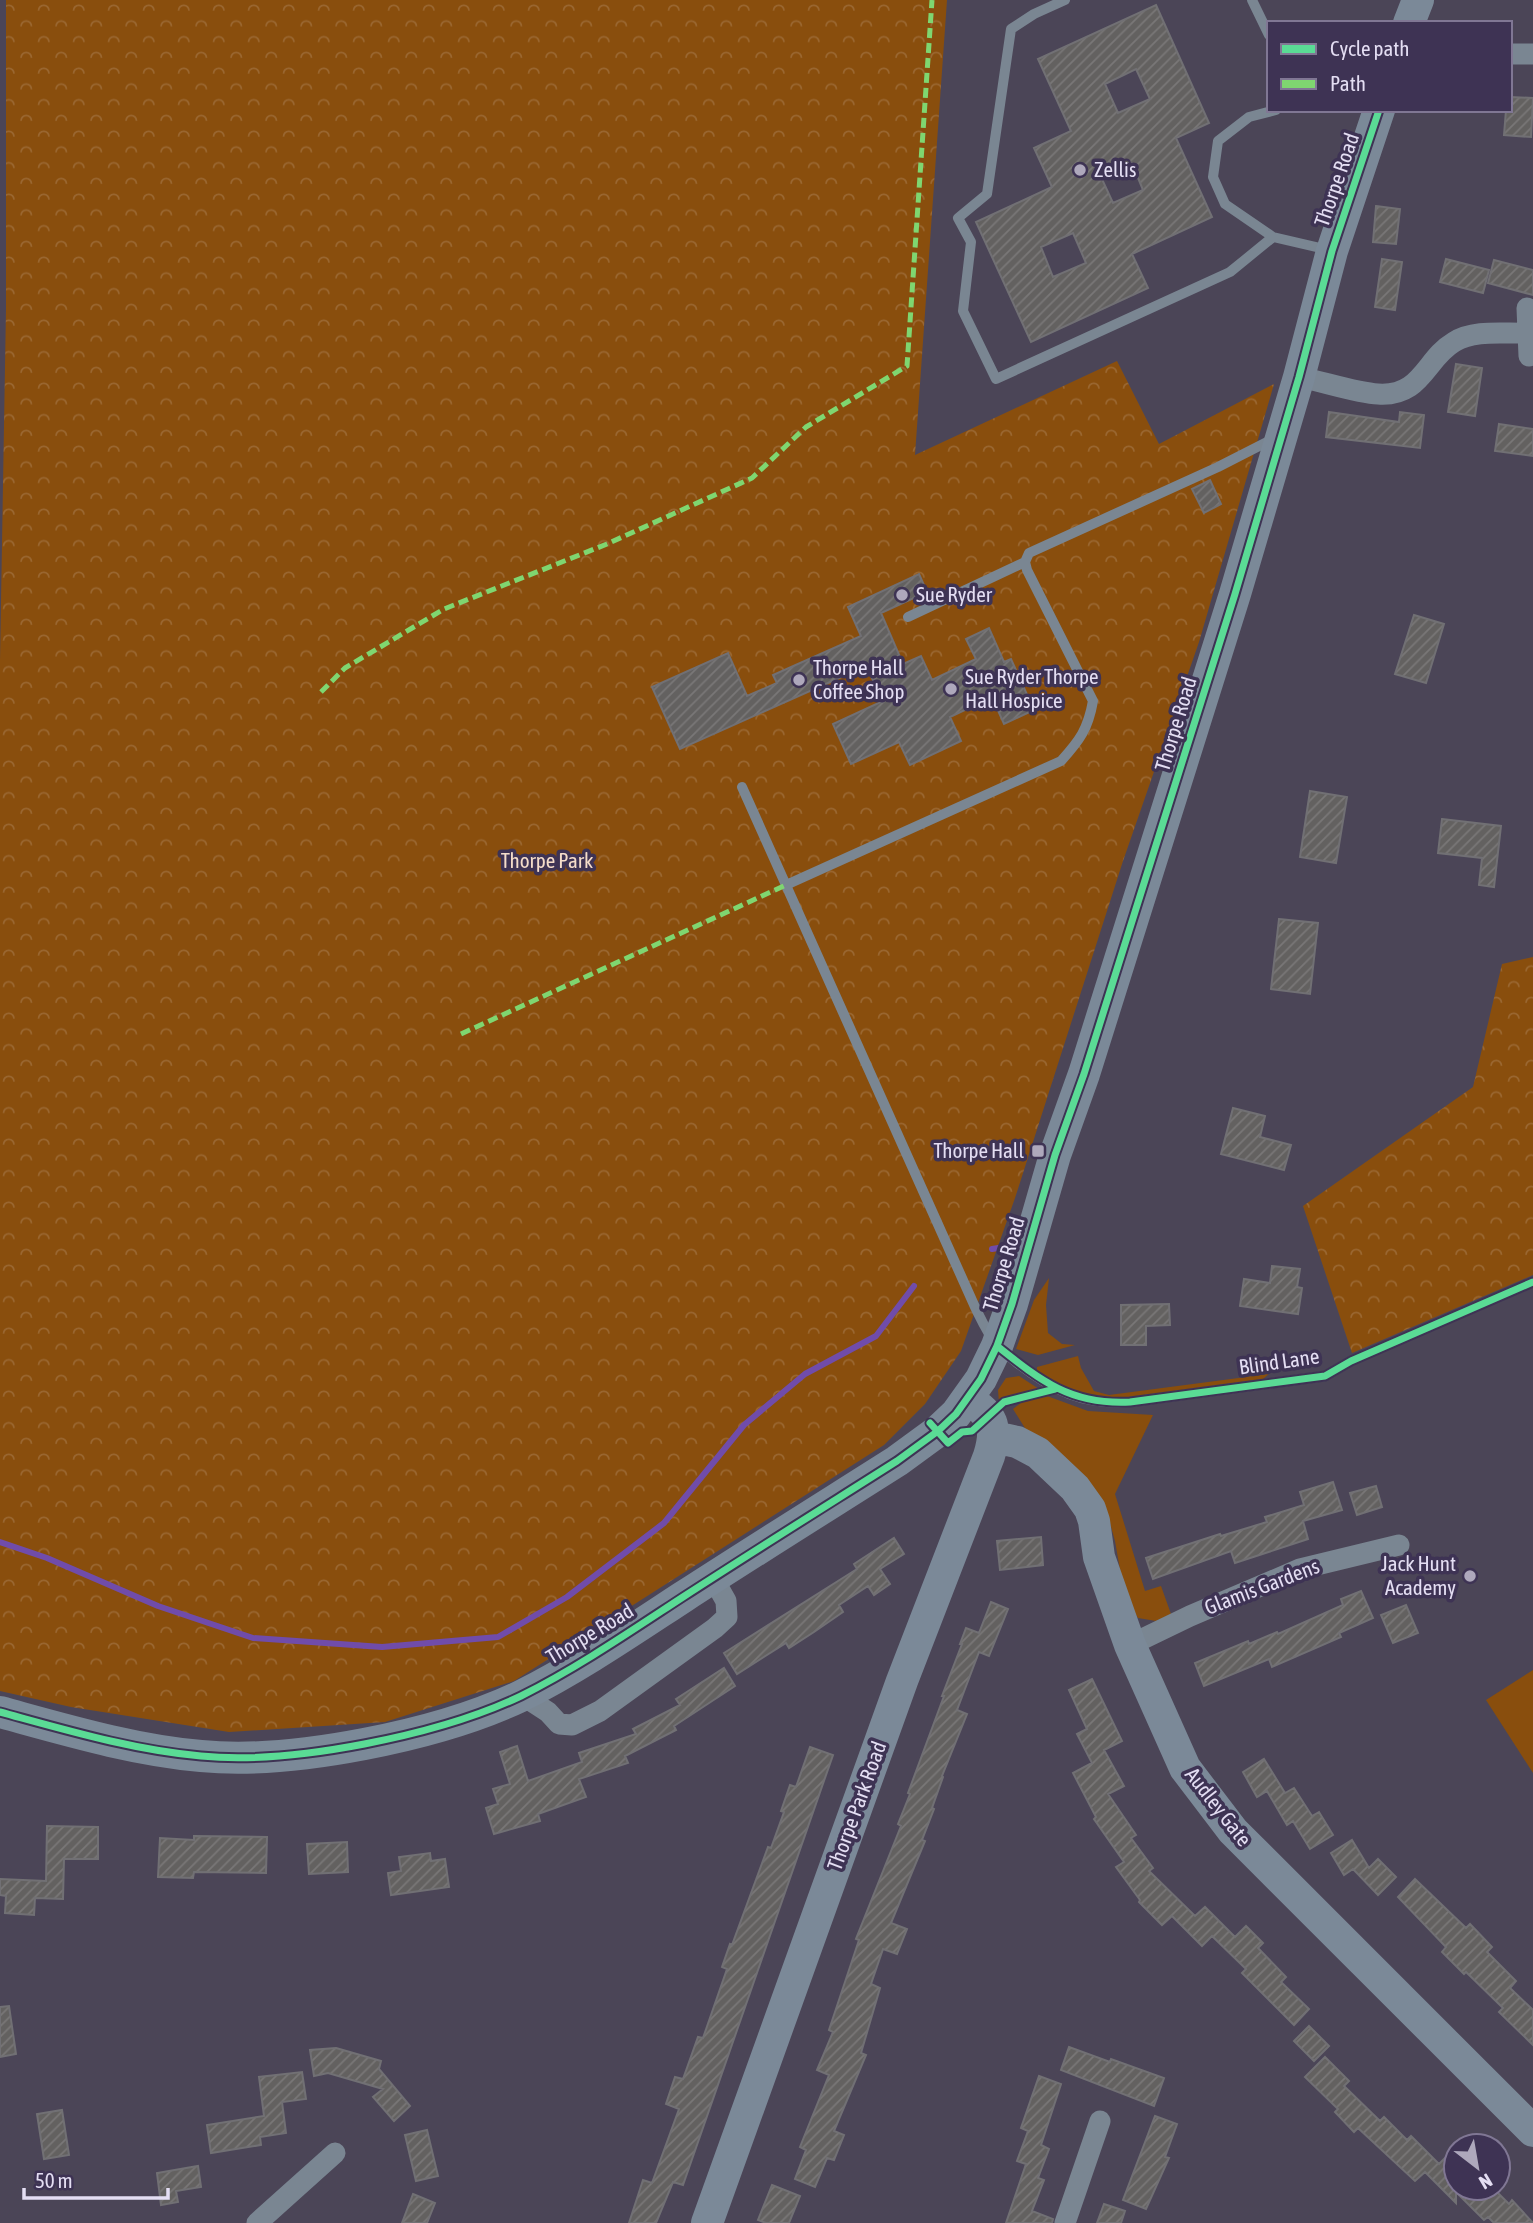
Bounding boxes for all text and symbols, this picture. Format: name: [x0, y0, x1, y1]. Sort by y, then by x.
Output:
legend: [1267, 21, 1512, 112]
text: Cycle path: [1330, 36, 1409, 60]
text: Path: [1330, 71, 1366, 95]
street label: Thorpe Road: [1309, 130, 1363, 230]
place label: Zellis: [1094, 157, 1136, 181]
marker: Zellis: [1072, 162, 1088, 178]
place label: Sue Ryder: [916, 582, 993, 606]
marker: Sue Ryder: [894, 587, 910, 603]
place label: Thorpe Hall Coffee Shop: [813, 655, 904, 703]
place label: Sue Ryder Thorpe Hall Hospice: [965, 664, 1098, 712]
marker: Thorpe Hall Coffee Shop: [791, 672, 807, 688]
street label: Thorpe Road: [1149, 674, 1201, 774]
marker: Sue Ryder Thorpe Hall Hospice: [943, 681, 959, 697]
park label: Thorpe Park: [501, 848, 593, 872]
place label: Thorpe Hall: [933, 1138, 1024, 1162]
marker: Thorpe Hall: [1030, 1143, 1046, 1159]
street label: Thorpe Road: [977, 1214, 1029, 1314]
street label: Blind Lane: [1237, 1343, 1321, 1379]
place label: Jack Hunt Academy: [1381, 1551, 1456, 1599]
street label: Glamis Gardens: [1201, 1553, 1322, 1619]
marker: Jack Hunt Academy: [1462, 1568, 1478, 1584]
street label: Thorpe Road: [542, 1598, 637, 1669]
street label: Thorpe Park Road: [822, 1738, 891, 1873]
street label: Audley Gate: [1181, 1762, 1257, 1850]
north arrow: [1442, 2132, 1512, 2202]
scale bar: [24, 2156, 168, 2200]
text: 50 m: [35, 2168, 73, 2192]
text: N: [1475, 2169, 1496, 2194]

